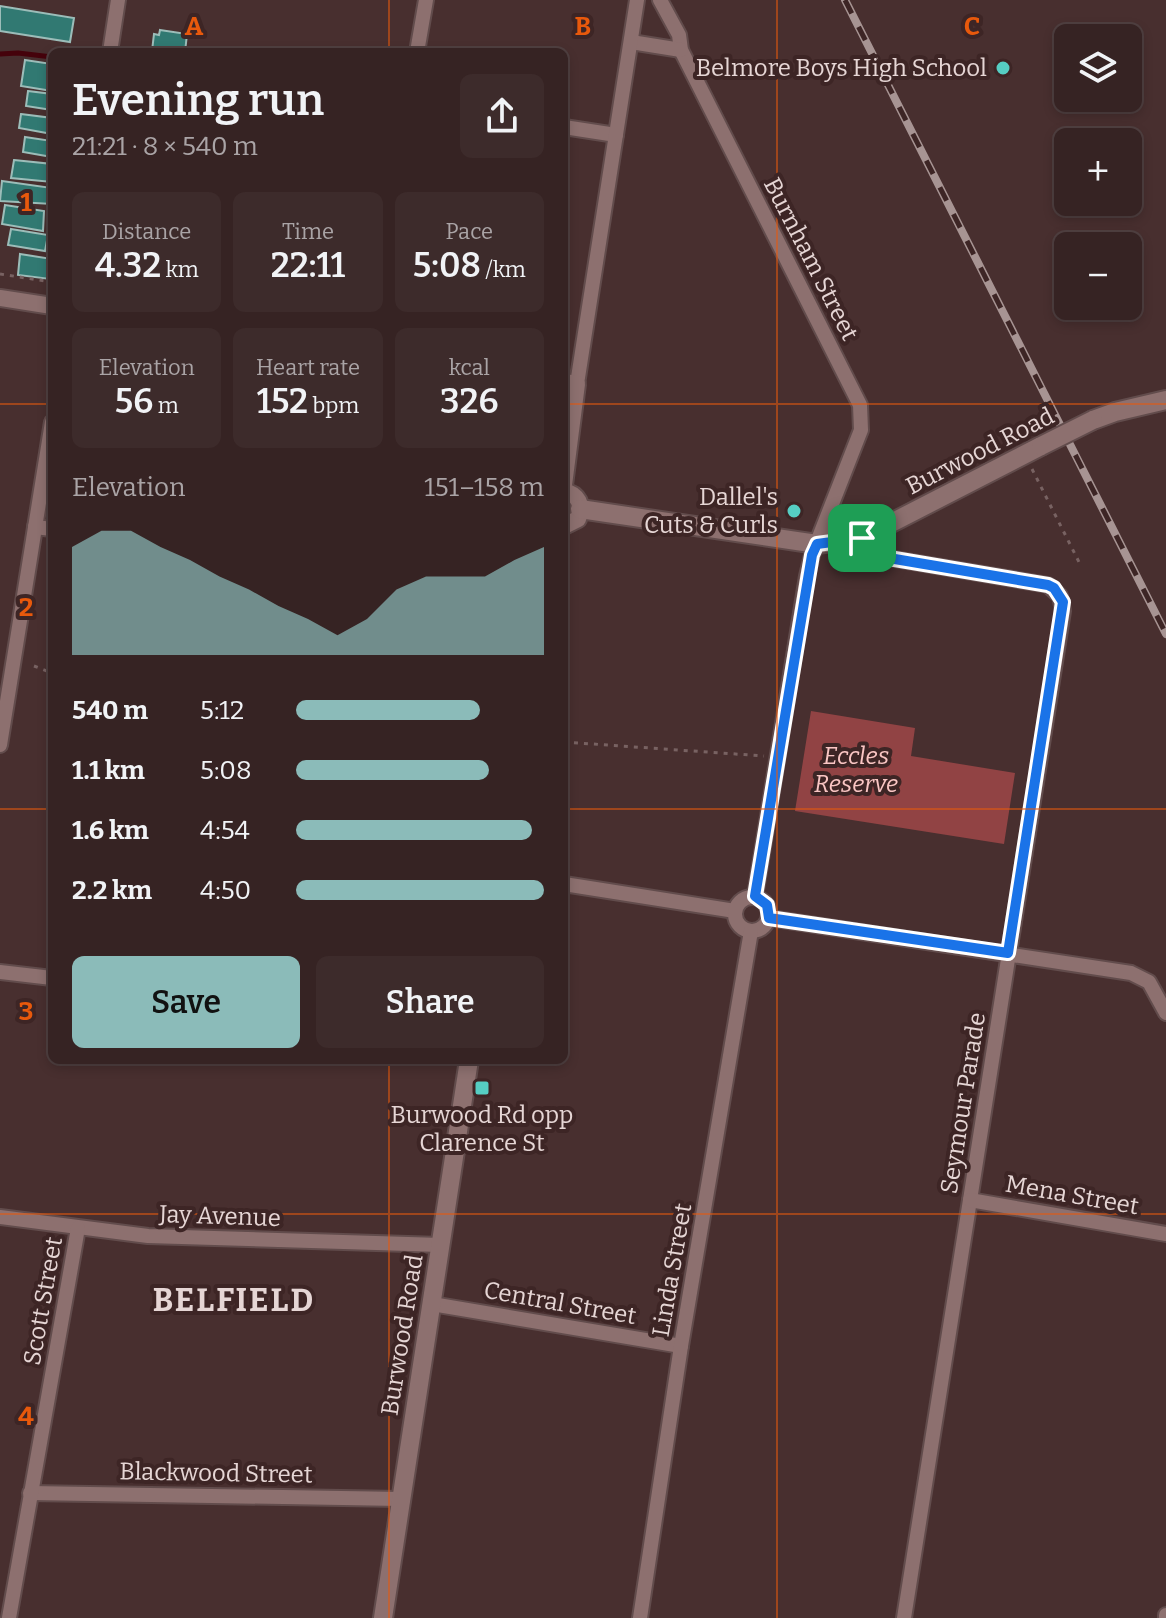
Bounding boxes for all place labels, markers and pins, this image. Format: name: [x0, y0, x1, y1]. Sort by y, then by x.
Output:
place label: Belmore Boys High School: [696, 54, 987, 82]
marker: Belmore Boys High School: [994, 59, 1012, 77]
place label: Dallel's Cuts & Curls: [644, 483, 778, 539]
marker: Dallel's Cuts & Curls: [785, 502, 803, 520]
pin: [828, 504, 896, 572]
marker: Burwood Rd opp Clarence St: [473, 1079, 491, 1097]
place label: Burwood Rd opp Clarence St: [391, 1101, 573, 1157]

